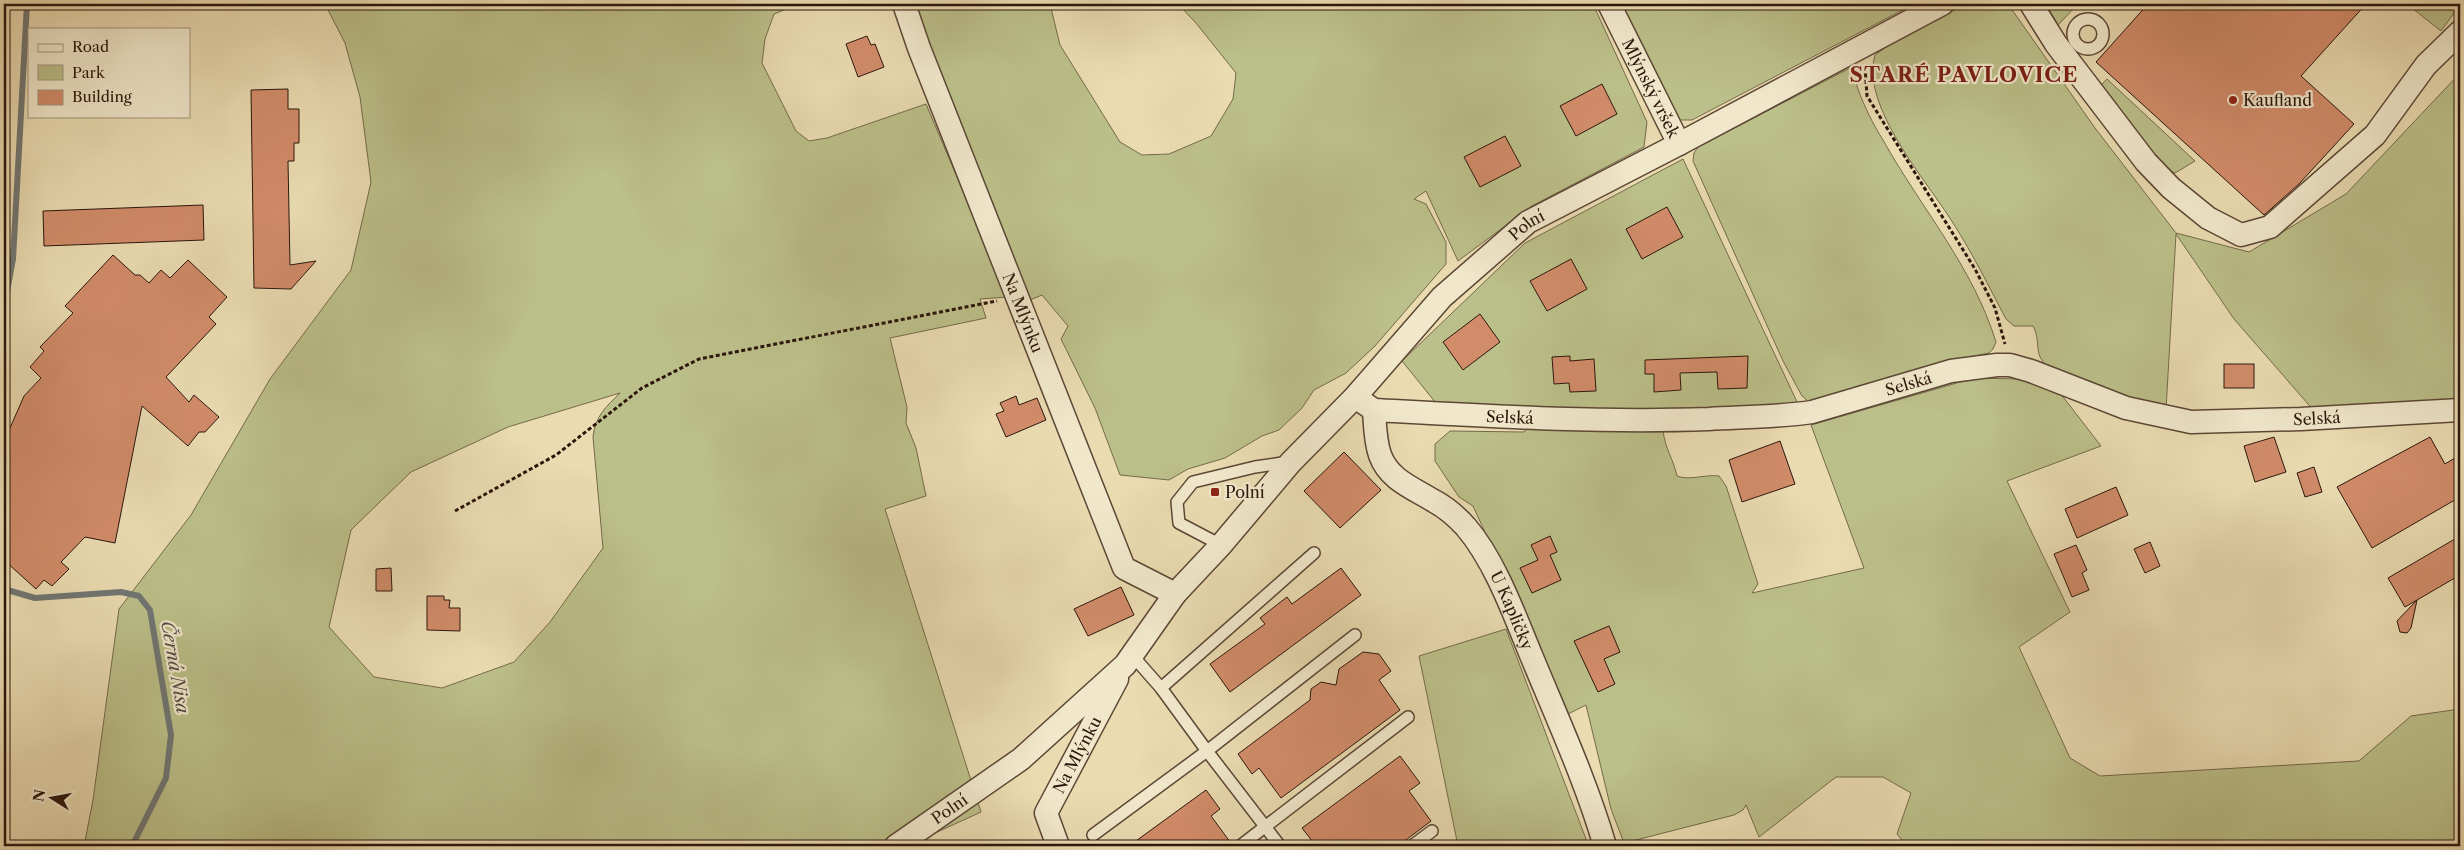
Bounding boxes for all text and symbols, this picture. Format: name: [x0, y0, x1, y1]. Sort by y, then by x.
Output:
legend: [28, 28, 190, 118]
street label: Mlýnský vršek: [1618, 35, 1685, 142]
text: Road: [72, 37, 109, 56]
district label: STARÉ PAVLOVICE: [1850, 62, 2078, 87]
text: Park: [72, 63, 106, 82]
text: Building: [72, 87, 132, 106]
place label: Kaufland: [2243, 90, 2312, 110]
marker: Kaufland: [2227, 94, 2239, 106]
street label: Polní: [1504, 205, 1548, 245]
street label: Na Mlýnku: [999, 270, 1048, 356]
street label: Selská: [1883, 367, 1935, 400]
street label: Selská: [1486, 406, 1535, 428]
street label: Selská: [2293, 407, 2342, 429]
place label: Polní: [1225, 482, 1265, 502]
marker: Polní: [1209, 486, 1221, 498]
street label: U Kapličky: [1486, 568, 1538, 653]
water label: Černá Nisa: [156, 619, 196, 715]
street label: Na Mlýnku: [1048, 713, 1105, 797]
north arrow: [28, 772, 78, 822]
text: N: [29, 788, 49, 803]
street label: Polní: [927, 789, 971, 828]

